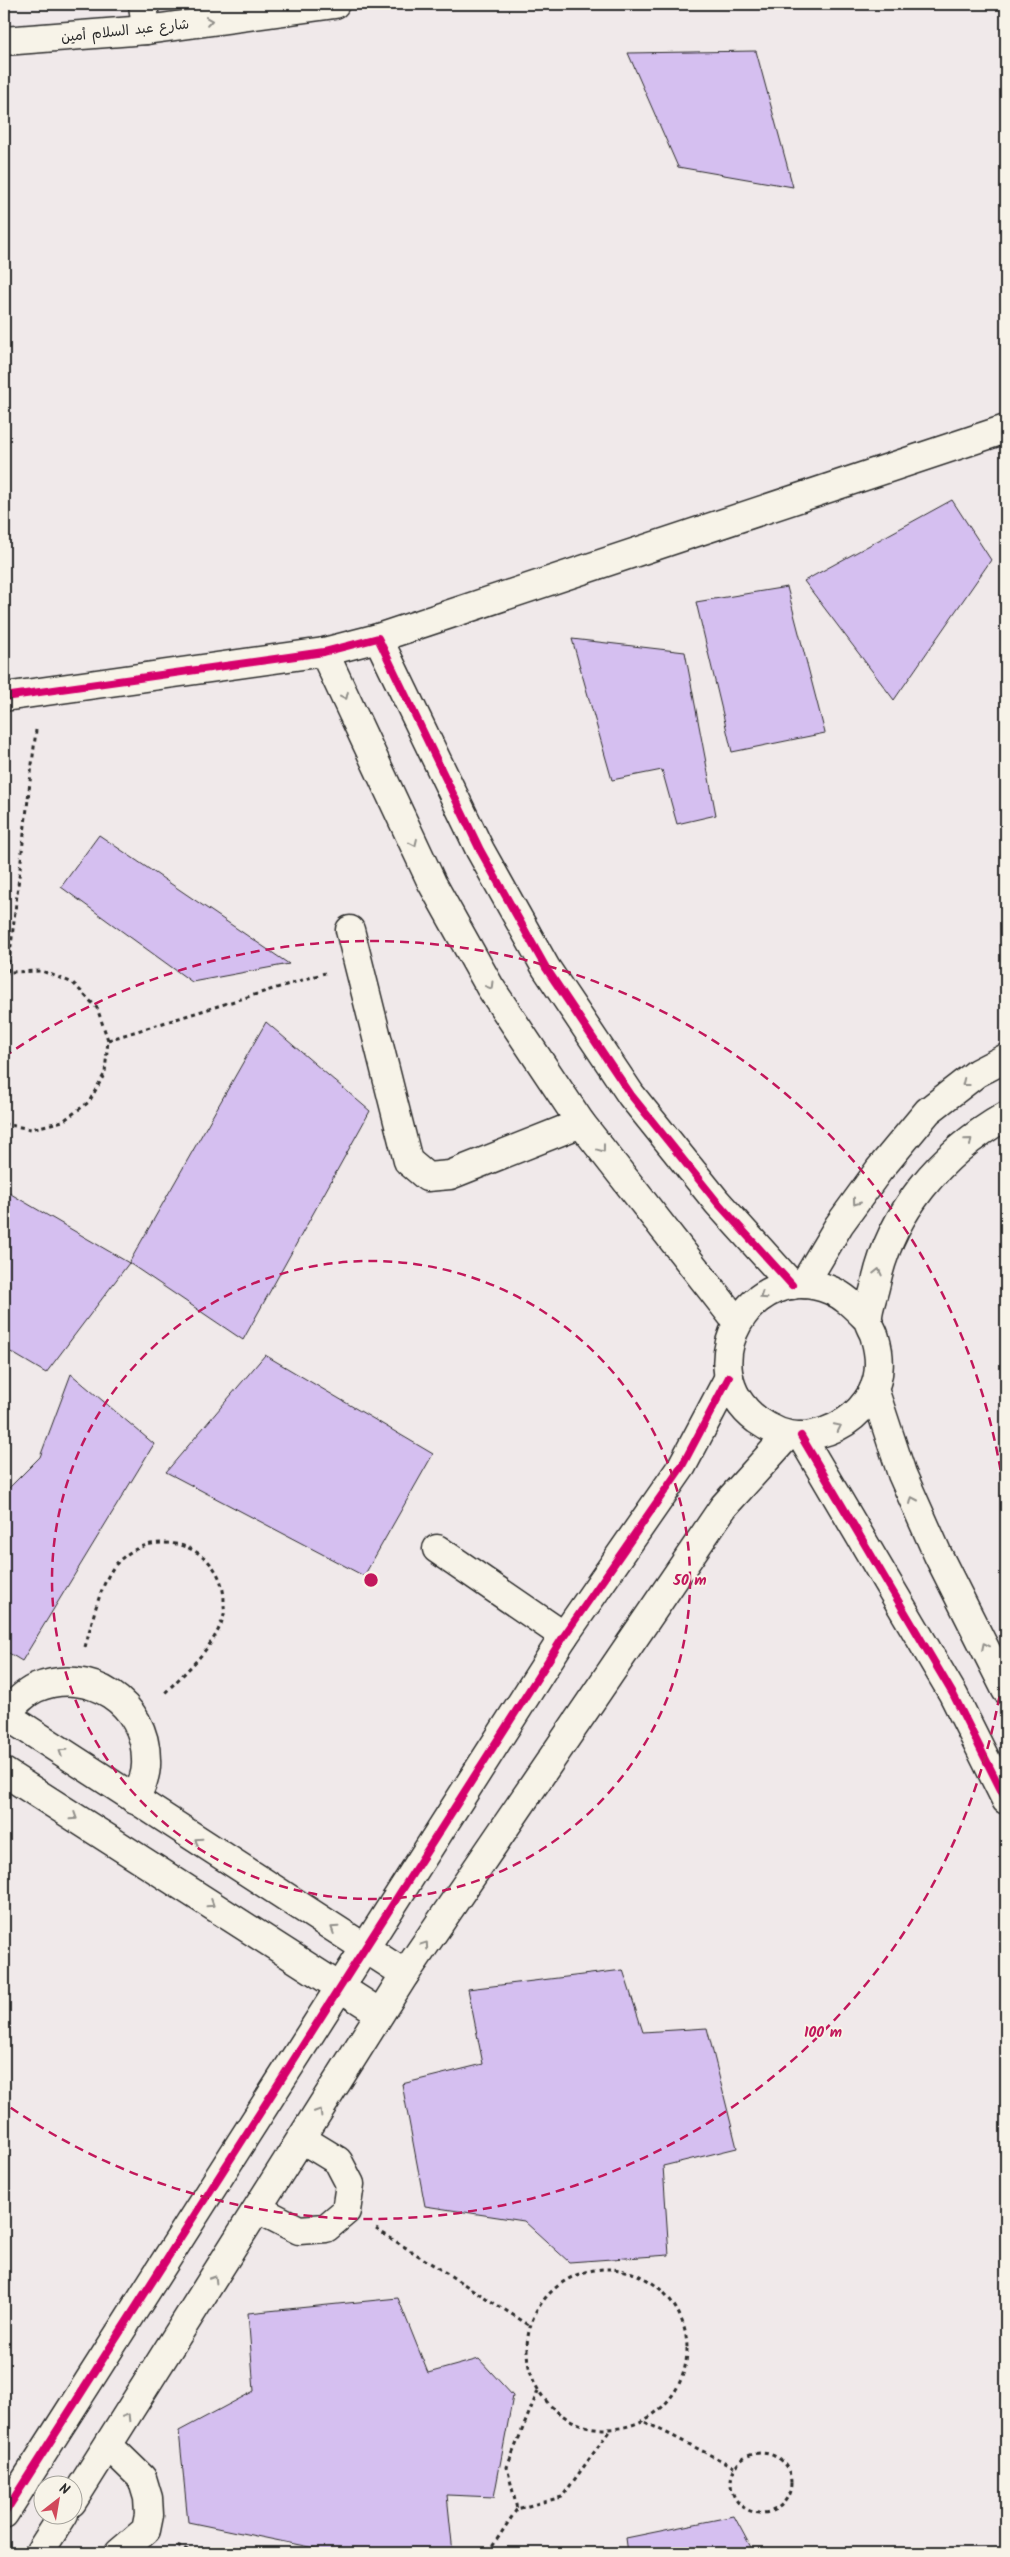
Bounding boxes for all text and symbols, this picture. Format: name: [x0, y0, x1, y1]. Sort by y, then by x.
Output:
street label: شارع عبد السلام أمين: [60, 13, 190, 49]
one-way arrow: [205, 16, 213, 27]
one-way arrow: [339, 691, 349, 700]
one-way arrow: [407, 838, 418, 847]
one-way arrow: [484, 981, 494, 990]
one-way arrow: [961, 1077, 970, 1086]
one-way arrow: [963, 1138, 972, 1146]
one-way arrow: [596, 1143, 604, 1152]
one-way arrow: [853, 1197, 862, 1206]
one-way arrow: [872, 1267, 883, 1276]
one-way arrow: [759, 1290, 768, 1300]
one-way arrow: [833, 1423, 842, 1433]
one-way arrow: [909, 1496, 920, 1505]
text: 50 m: [672, 1569, 707, 1593]
centre of rings: [362, 1571, 380, 1589]
one-way arrow: [981, 1642, 991, 1651]
one-way arrow: [58, 1749, 67, 1758]
one-way arrow: [69, 1811, 78, 1820]
one-way arrow: [194, 1837, 203, 1847]
one-way arrow: [206, 1898, 215, 1908]
one-way arrow: [331, 1926, 340, 1935]
one-way arrow: [419, 1941, 428, 1951]
text: 100 m: [804, 2021, 842, 2045]
one-way arrow: [312, 2108, 322, 2117]
one-way arrow: [208, 2276, 217, 2285]
one-way arrow: [121, 2413, 131, 2422]
north arrow: [32, 2474, 82, 2524]
text: N: [55, 2478, 74, 2502]

